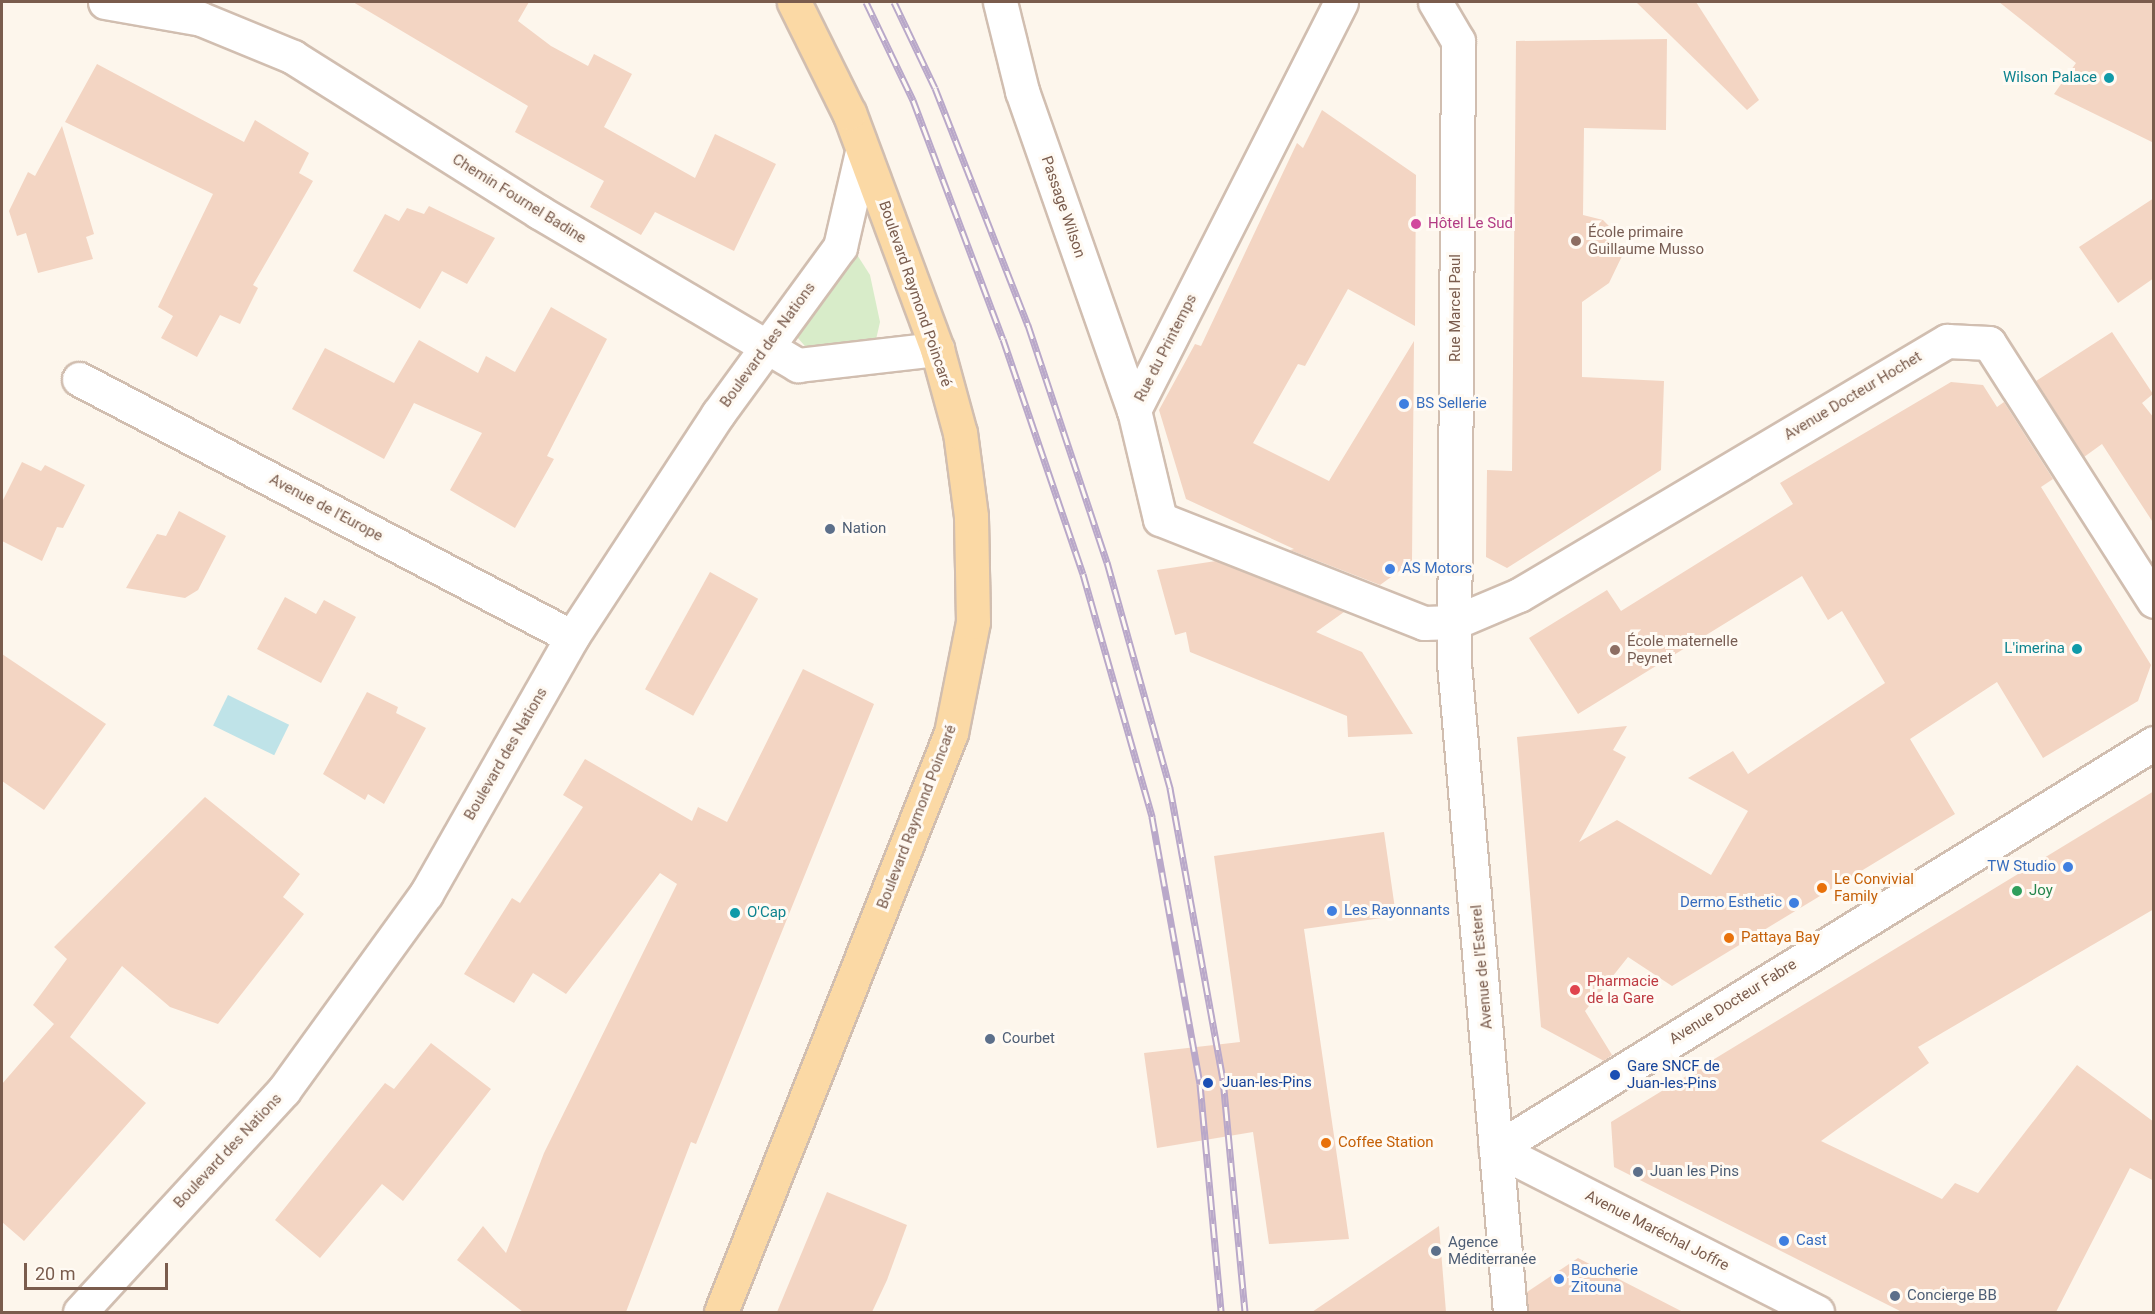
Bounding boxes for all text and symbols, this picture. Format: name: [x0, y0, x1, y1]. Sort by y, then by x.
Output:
place label: Wilson Palace: [2003, 69, 2097, 87]
marker: Wilson Palace: [2102, 71, 2116, 85]
street label: Chemin Fournel Badine: [449, 150, 589, 248]
street label: Passage Wilson: [1037, 154, 1089, 260]
street label: Boulevard Raymond Poincaré: [875, 199, 955, 389]
place label: Hôtel Le Sud: [1428, 215, 1513, 233]
marker: Hôtel Le Sud: [1409, 217, 1423, 231]
place label: École primaire Guillaume Musso: [1588, 223, 1704, 258]
marker: École primaire Guillaume Musso: [1569, 234, 1583, 248]
street label: Rue Marcel Paul: [1447, 254, 1465, 362]
street label: Boulevard des Nations: [717, 279, 819, 411]
street label: Rue du Printemps: [1131, 291, 1201, 405]
street label: Avenue Docteur Hochet: [1781, 348, 1925, 444]
place label: BS Sellerie: [1416, 395, 1487, 413]
marker: BS Sellerie: [1397, 397, 1411, 411]
street label: Avenue de l'Europe: [266, 471, 386, 545]
place label: Nation: [842, 520, 886, 538]
marker: Nation: [823, 522, 837, 536]
place label: AS Motors: [1402, 560, 1472, 578]
marker: AS Motors: [1383, 562, 1397, 576]
place label: École maternelle Peynet: [1627, 632, 1738, 667]
place label: L'imerina: [2004, 640, 2065, 658]
marker: L'imerina: [2070, 642, 2084, 656]
marker: École maternelle Peynet: [1608, 643, 1622, 657]
street label: Boulevard des Nations: [461, 685, 551, 823]
street label: Boulevard Raymond Poincaré: [874, 723, 960, 911]
place label: TW Studio: [1987, 858, 2056, 876]
marker: TW Studio: [2061, 860, 2075, 874]
place label: Le Convivial Family: [1834, 870, 1914, 905]
marker: Le Convivial Family: [1815, 881, 1829, 895]
place label: Joy: [2029, 882, 2053, 900]
marker: Joy: [2010, 884, 2024, 898]
place label: Dermo Esthetic: [1680, 894, 1782, 912]
marker: Dermo Esthetic: [1787, 896, 1801, 910]
place label: Les Rayonnants: [1344, 902, 1450, 920]
place label: O'Cap: [747, 904, 786, 922]
marker: Les Rayonnants: [1325, 904, 1339, 918]
street label: Avenue de l'Esterel: [1468, 904, 1496, 1030]
marker: O'Cap: [728, 906, 742, 920]
place label: Pattaya Bay: [1741, 929, 1820, 947]
marker: Pattaya Bay: [1722, 931, 1736, 945]
street label: Avenue Docteur Fabre: [1666, 956, 1800, 1048]
place label: Pharmacie de la Gare: [1587, 972, 1659, 1007]
marker: Pharmacie de la Gare: [1568, 983, 1582, 997]
place label: Courbet: [1002, 1030, 1055, 1048]
marker: Courbet: [983, 1032, 997, 1046]
place label: Gare SNCF de Juan-les-Pins: [1627, 1057, 1720, 1092]
marker: Gare SNCF de Juan-les-Pins: [1608, 1068, 1622, 1082]
marker: Juan-les-Pins: [1199, 1074, 1217, 1092]
place label: Juan-les-Pins: [1222, 1074, 1312, 1092]
street label: Boulevard des Nations: [170, 1090, 286, 1212]
place label: Coffee Station: [1338, 1134, 1434, 1152]
marker: Coffee Station: [1319, 1136, 1333, 1150]
place label: Juan les Pins: [1650, 1163, 1739, 1181]
marker: Juan les Pins: [1631, 1165, 1645, 1179]
street label: Avenue Maréchal Joffre: [1582, 1187, 1732, 1275]
place label: Cast: [1796, 1232, 1827, 1250]
place label: Agence Méditerranée: [1448, 1233, 1536, 1268]
marker: Cast: [1777, 1234, 1791, 1248]
marker: Agence Méditerranée: [1429, 1244, 1443, 1258]
scale bar: [27, 1251, 171, 1289]
place label: Boucherie Zitouna: [1571, 1261, 1638, 1296]
text: 20 m: [35, 1263, 75, 1284]
marker: Boucherie Zitouna: [1552, 1272, 1566, 1286]
place label: Concierge BB: [1907, 1287, 1997, 1305]
marker: Concierge BB: [1888, 1289, 1902, 1303]

